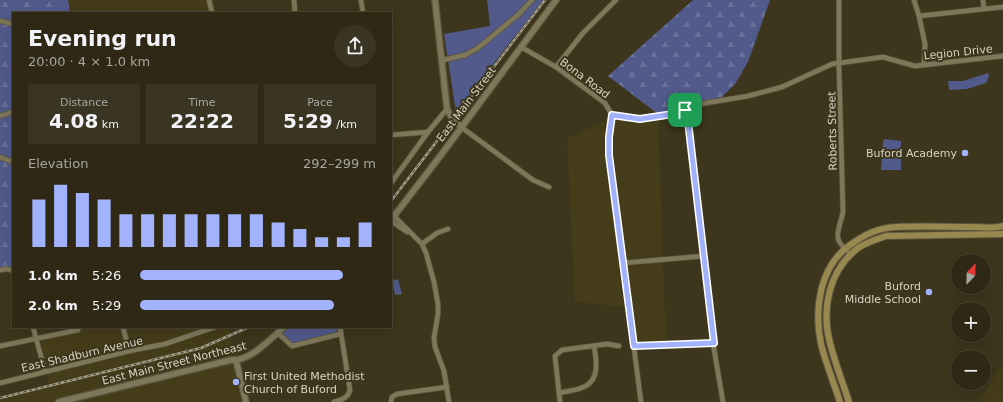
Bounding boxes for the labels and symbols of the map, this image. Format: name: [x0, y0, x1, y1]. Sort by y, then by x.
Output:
street label: Legion Drive: [923, 42, 993, 63]
street label: Bona Road: [557, 55, 612, 101]
street label: East Main Street: [434, 64, 499, 144]
street label: Roberts Street: [825, 91, 840, 171]
pin: [668, 93, 702, 127]
place label: Buford Academy: [866, 147, 957, 160]
marker: Buford Academy: [960, 148, 970, 158]
north arrow: [951, 254, 991, 294]
place label: Buford Middle School: [845, 280, 921, 306]
marker: Buford Middle School: [924, 287, 934, 297]
street label: East Shadburn Avenue: [20, 334, 144, 375]
street label: East Main Street Northeast: [101, 339, 248, 388]
place label: First United Methodist Church of Buford: [244, 370, 365, 396]
marker: First United Methodist Church of Buford: [231, 377, 241, 387]

